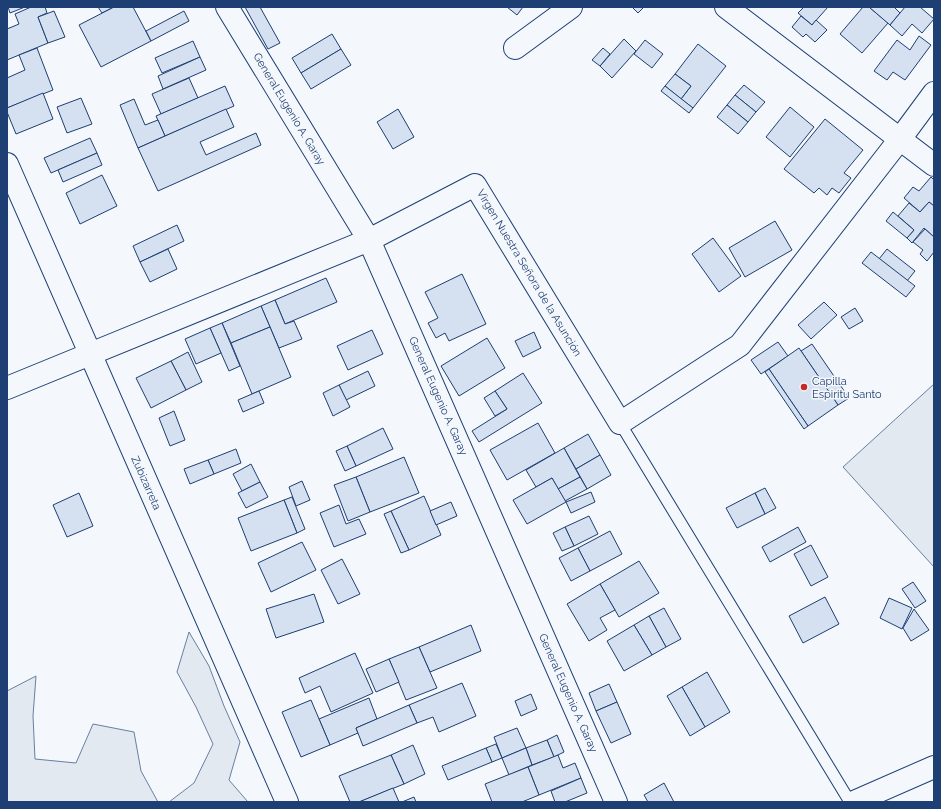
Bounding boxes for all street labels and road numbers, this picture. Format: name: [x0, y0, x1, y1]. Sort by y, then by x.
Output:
street label: General Eugenio A. Garay: [250, 51, 328, 167]
street label: Virgen Nuestra Señora de la Asunción: [474, 187, 584, 359]
street label: General Eugenio A. Garay: [406, 335, 470, 457]
street label: Zubizarreta: [128, 454, 164, 512]
street label: General Eugenio A. Garay: [536, 632, 600, 754]

